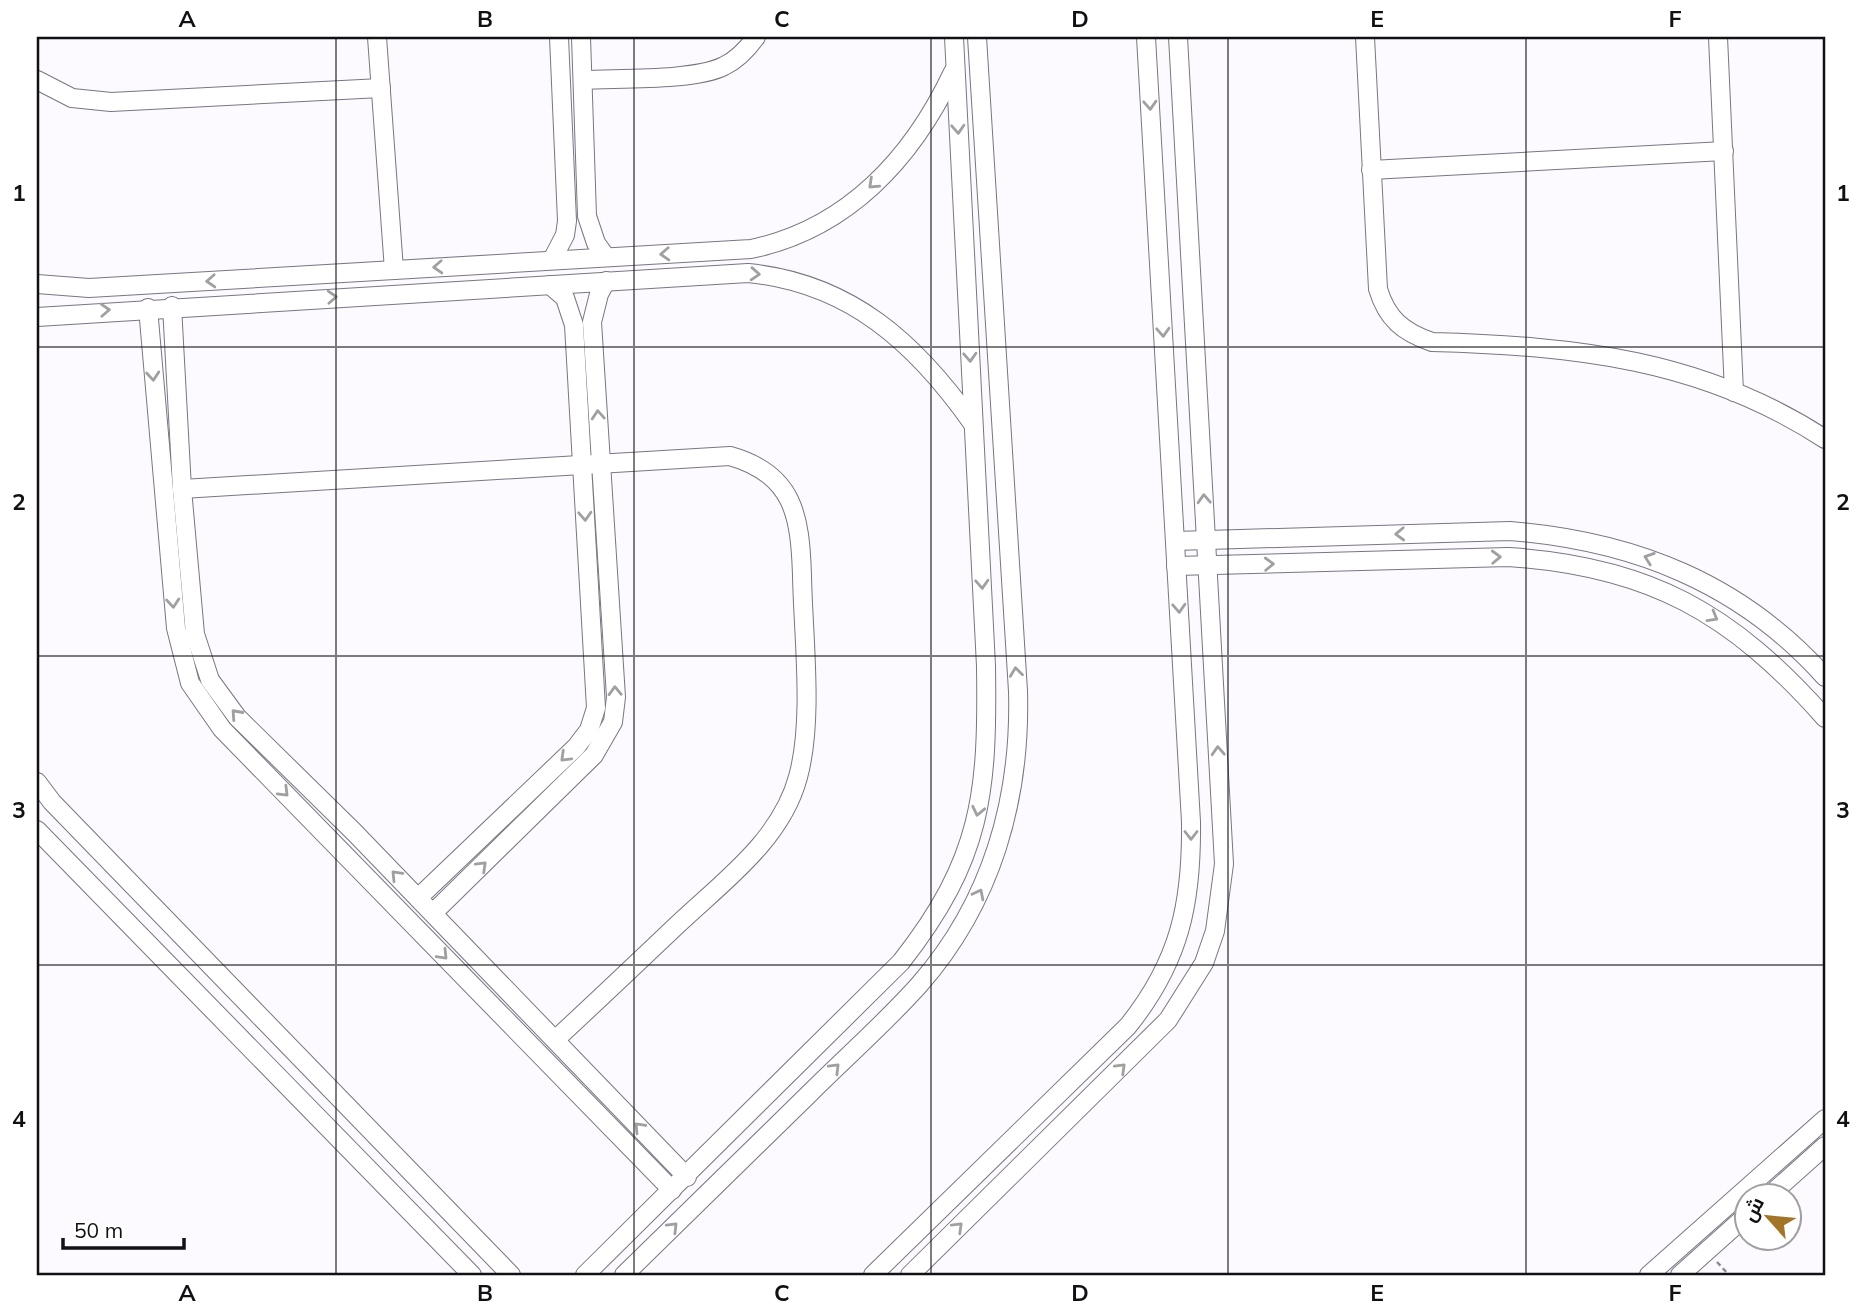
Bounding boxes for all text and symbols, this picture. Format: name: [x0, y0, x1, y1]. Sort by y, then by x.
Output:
text: A: [178, 4, 196, 33]
text: B: [477, 4, 493, 33]
text: C: [774, 4, 790, 33]
text: D: [1071, 4, 1089, 33]
text: E: [1370, 4, 1384, 33]
text: F: [1668, 4, 1682, 33]
one-way arrow: [1142, 100, 1157, 111]
one-way arrow: [950, 124, 965, 135]
one-way arrow: [868, 176, 881, 188]
text: 1: [12, 178, 26, 207]
text: 1: [1836, 178, 1850, 207]
one-way arrow: [659, 246, 670, 261]
one-way arrow: [432, 259, 443, 274]
one-way arrow: [749, 267, 760, 282]
one-way arrow: [205, 273, 216, 288]
one-way arrow: [327, 290, 338, 305]
one-way arrow: [99, 303, 110, 318]
one-way arrow: [1155, 327, 1170, 338]
one-way arrow: [963, 351, 978, 362]
one-way arrow: [146, 370, 161, 382]
one-way arrow: [591, 409, 606, 420]
text: 2: [12, 487, 26, 516]
text: 2: [1836, 487, 1850, 516]
one-way arrow: [1197, 494, 1212, 505]
one-way arrow: [578, 510, 593, 521]
one-way arrow: [1394, 526, 1405, 542]
one-way arrow: [1492, 549, 1502, 565]
one-way arrow: [1643, 552, 1655, 566]
one-way arrow: [1264, 556, 1275, 572]
one-way arrow: [975, 579, 990, 590]
one-way arrow: [165, 597, 180, 608]
one-way arrow: [1171, 603, 1186, 614]
one-way arrow: [1705, 608, 1718, 621]
one-way arrow: [1008, 667, 1023, 678]
one-way arrow: [608, 685, 623, 696]
one-way arrow: [232, 709, 244, 722]
one-way arrow: [1211, 745, 1226, 756]
one-way arrow: [560, 749, 573, 762]
one-way arrow: [276, 784, 289, 797]
text: 3: [12, 795, 26, 824]
text: 3: [1836, 795, 1850, 824]
one-way arrow: [972, 805, 987, 817]
one-way arrow: [1184, 830, 1199, 841]
one-way arrow: [474, 861, 487, 874]
one-way arrow: [392, 871, 405, 884]
one-way arrow: [970, 889, 984, 901]
one-way arrow: [435, 947, 448, 960]
one-way arrow: [827, 1063, 840, 1076]
one-way arrow: [1113, 1064, 1126, 1077]
text: 4: [12, 1104, 26, 1133]
text: 4: [1836, 1104, 1850, 1133]
one-way arrow: [635, 1123, 648, 1136]
north arrow: [1732, 1182, 1802, 1252]
text: ش: [1737, 1193, 1769, 1226]
scale bar: [63, 1207, 184, 1251]
text: 50 m: [74, 1217, 123, 1243]
one-way arrow: [665, 1223, 678, 1236]
one-way arrow: [950, 1223, 963, 1236]
text: A: [178, 1278, 196, 1307]
text: B: [477, 1278, 493, 1307]
text: C: [774, 1278, 790, 1307]
text: D: [1071, 1278, 1089, 1307]
text: E: [1370, 1278, 1384, 1307]
text: F: [1668, 1278, 1682, 1307]

